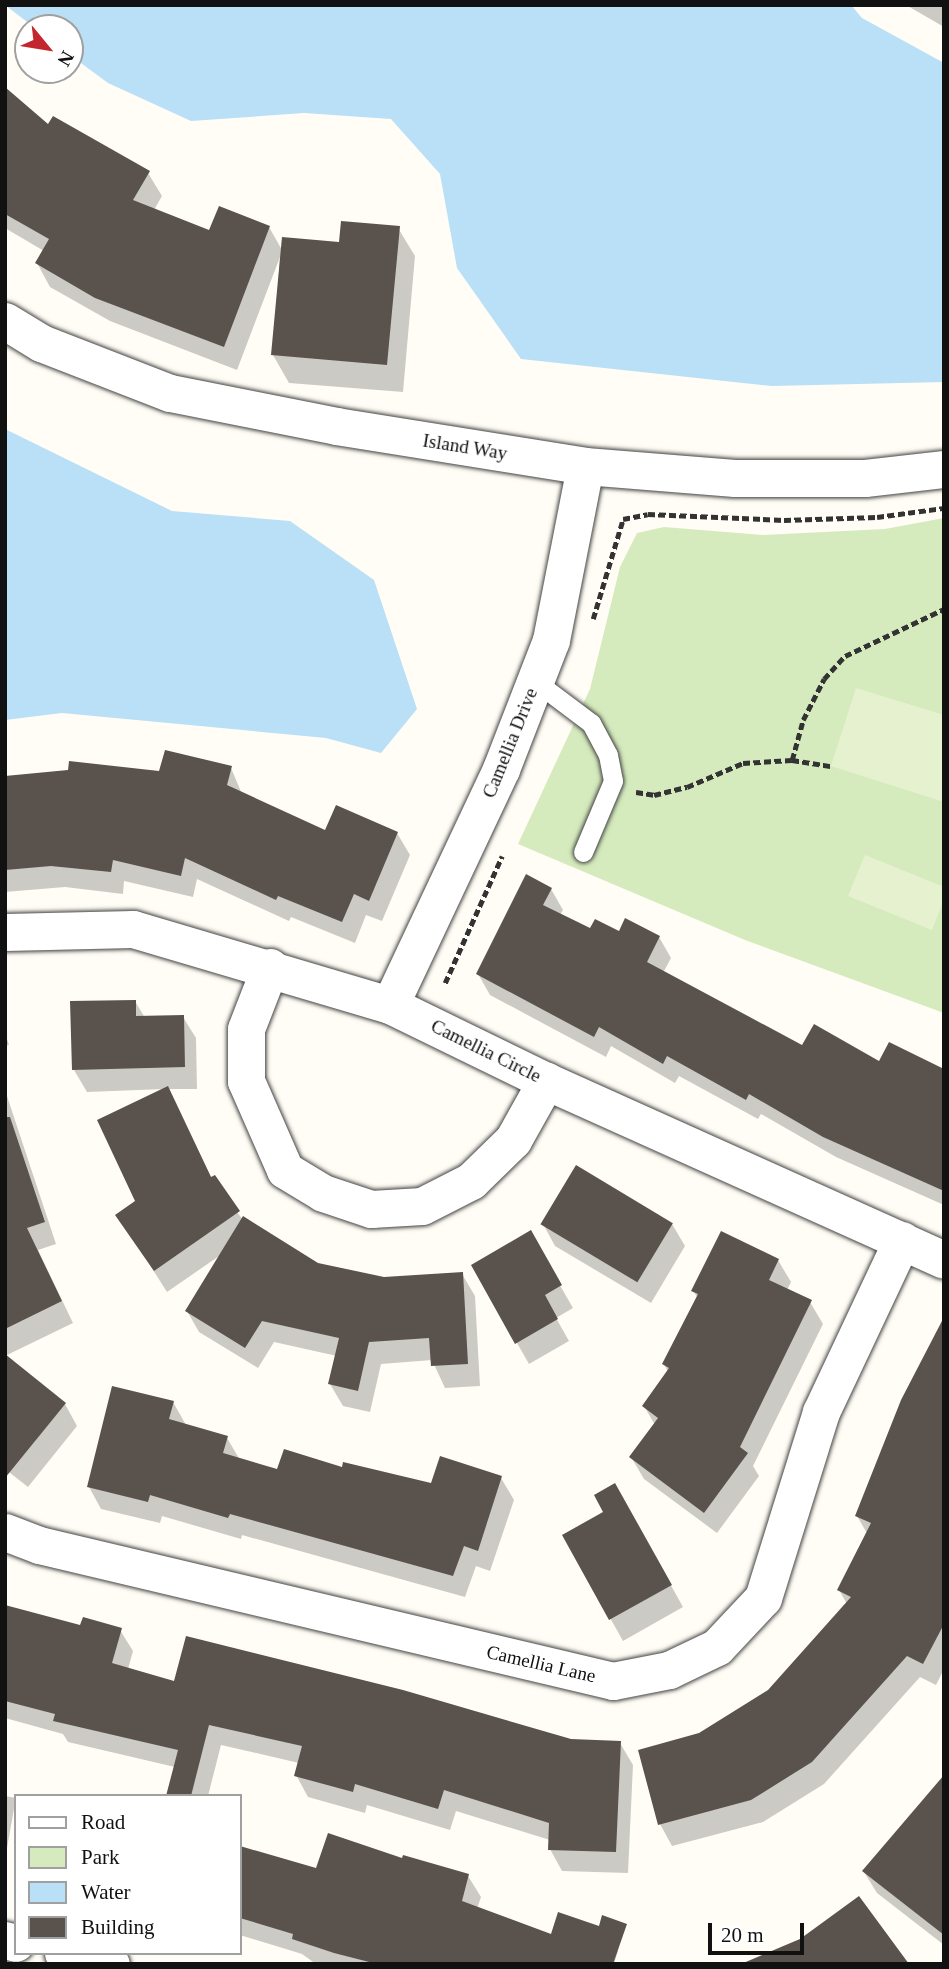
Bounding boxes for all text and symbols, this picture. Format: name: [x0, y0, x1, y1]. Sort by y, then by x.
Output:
north arrow: [14, 14, 84, 84]
text: N: [53, 48, 78, 70]
street label: Island Way: [421, 429, 509, 465]
street label: Camellia Drive: [478, 685, 542, 801]
street label: Camellia Circle: [427, 1015, 545, 1087]
street label: Camellia Lane: [484, 1640, 598, 1688]
legend: [14, 1794, 242, 1955]
text: Road: [81, 1810, 125, 1834]
text: Park: [81, 1845, 120, 1869]
text: Water: [81, 1880, 131, 1904]
scale bar: [711, 1910, 807, 1954]
text: Building: [81, 1915, 155, 1939]
text: 20 m: [721, 1923, 764, 1947]

